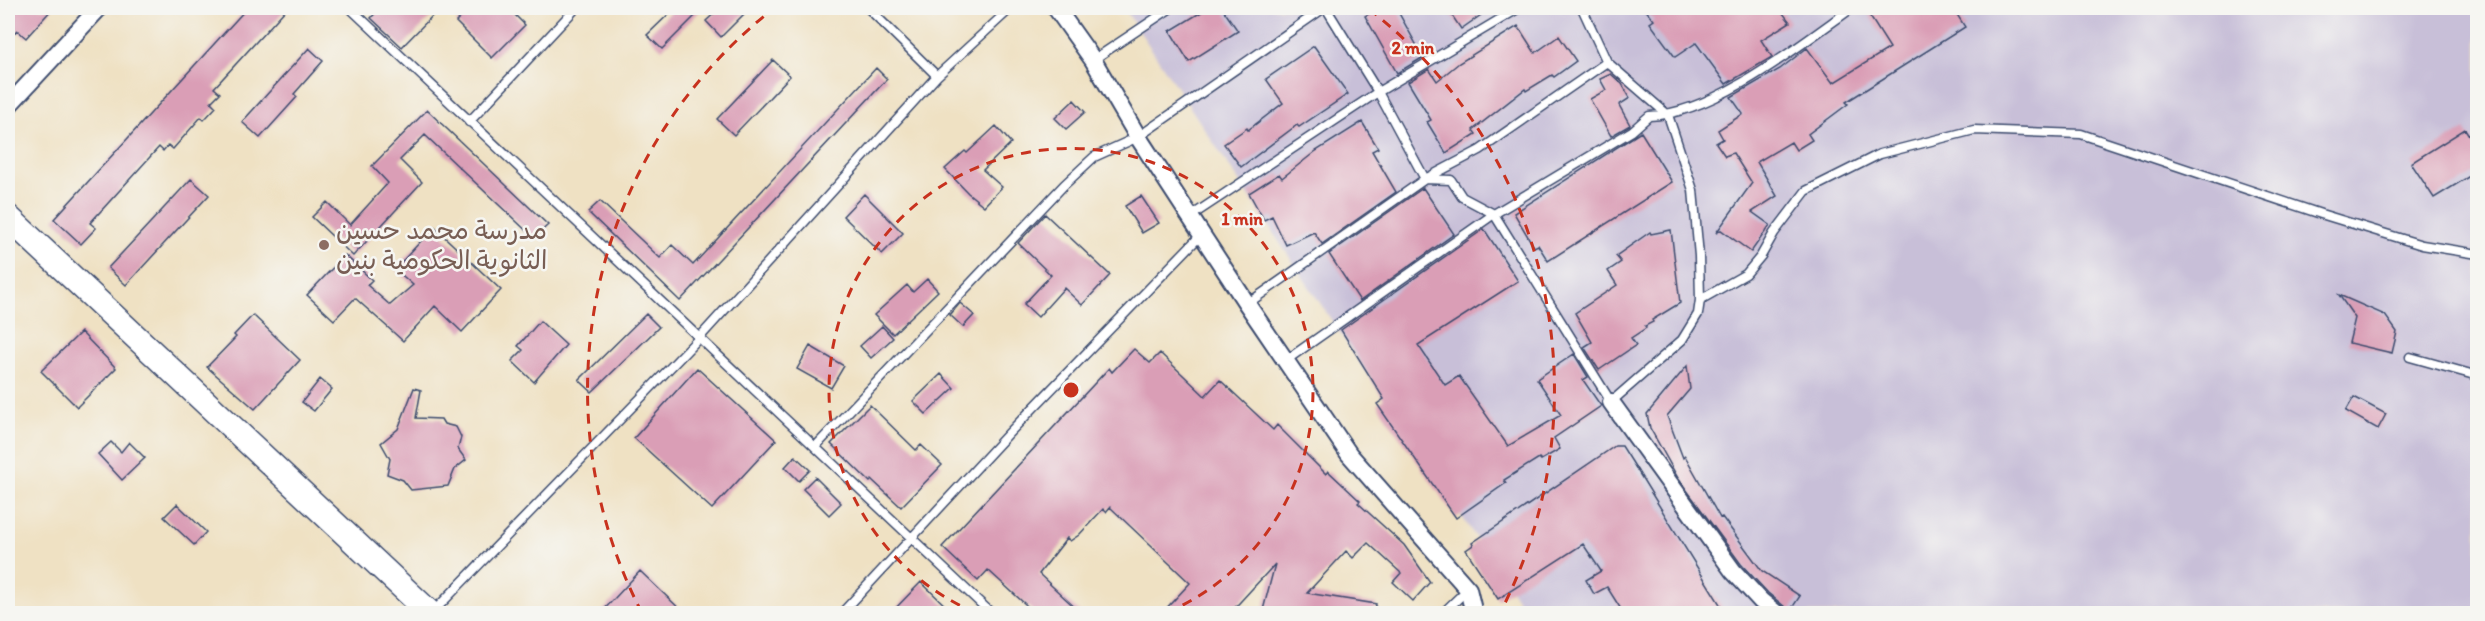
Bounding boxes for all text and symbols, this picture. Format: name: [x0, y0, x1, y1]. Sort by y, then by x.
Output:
text: 2 min: [1392, 37, 1435, 59]
text: 1 min: [1221, 208, 1263, 230]
place label: مدرسة محمد حسين الثانوية الحكومية بنين: [336, 214, 547, 277]
marker: مدرسة محمد حسين الثانوية الحكومية بنين: [317, 238, 331, 252]
centre of rings: [1061, 380, 1081, 400]

